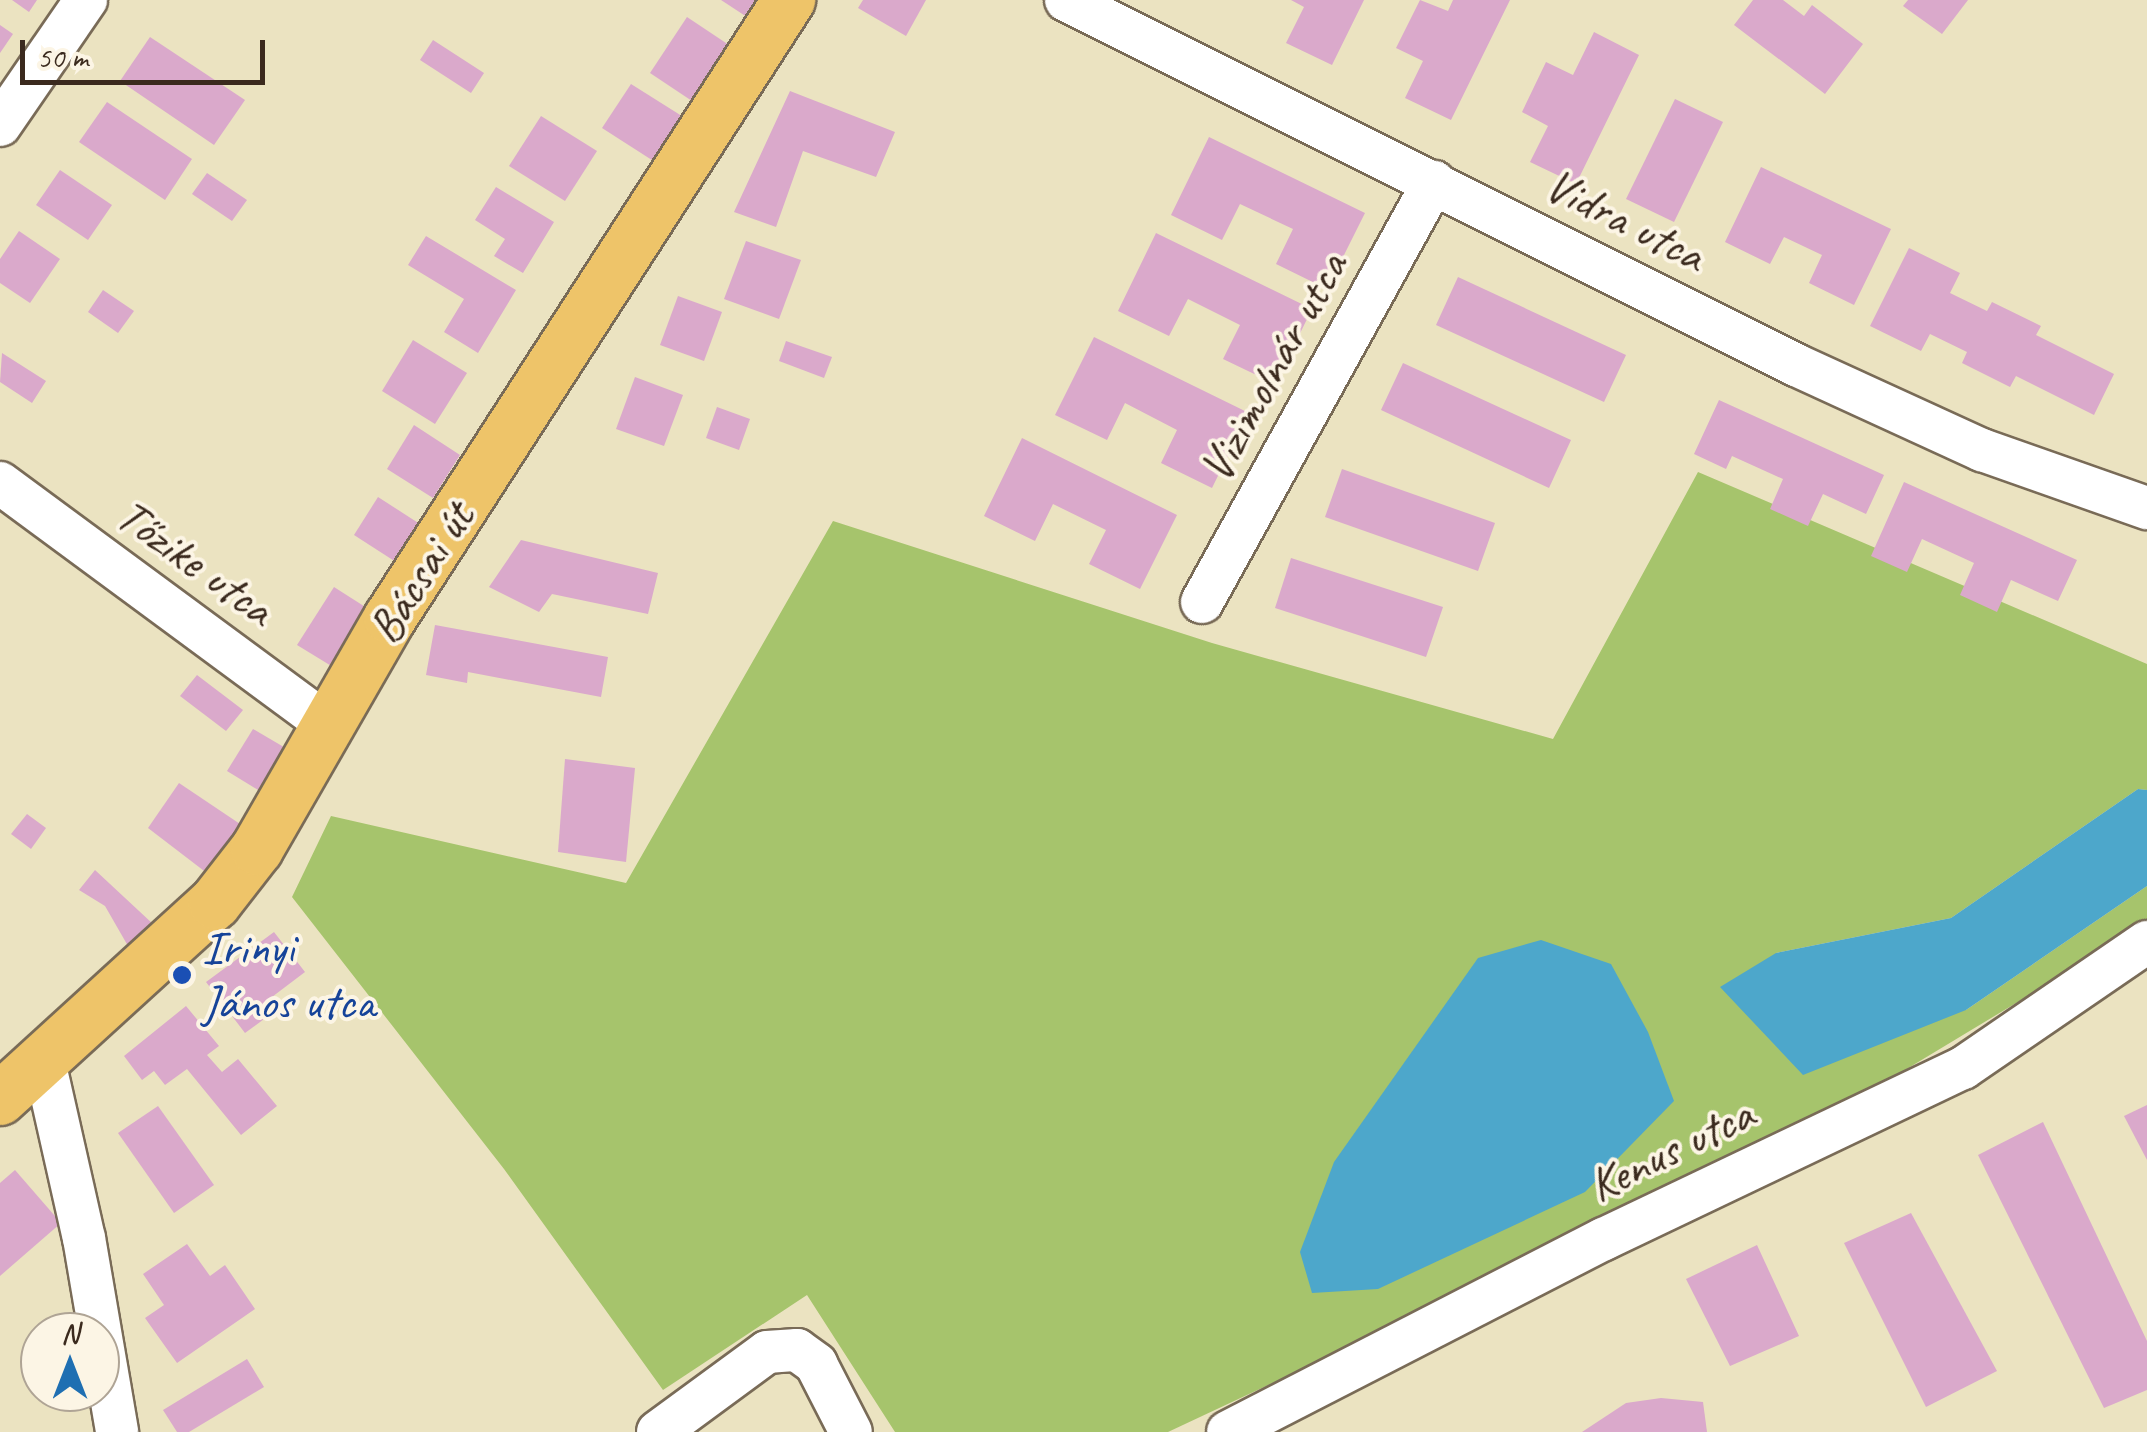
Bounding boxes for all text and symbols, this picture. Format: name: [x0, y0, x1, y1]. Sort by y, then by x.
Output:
scale bar: [25, 20, 270, 82]
text: 50 m: [37, 38, 88, 76]
street label: Vidra utca: [1537, 156, 1713, 284]
street label: Vizimolnár utca: [1187, 243, 1359, 491]
street label: Tőzike utca: [106, 486, 284, 638]
street label: Bácsai út: [356, 492, 486, 654]
place label: Irinyi János utca: [202, 918, 374, 1031]
marker: Irinyi János utca: [171, 964, 193, 986]
street label: Kenus utca: [1580, 1086, 1762, 1214]
north arrow: [20, 1312, 120, 1412]
text: N: [61, 1316, 79, 1351]

